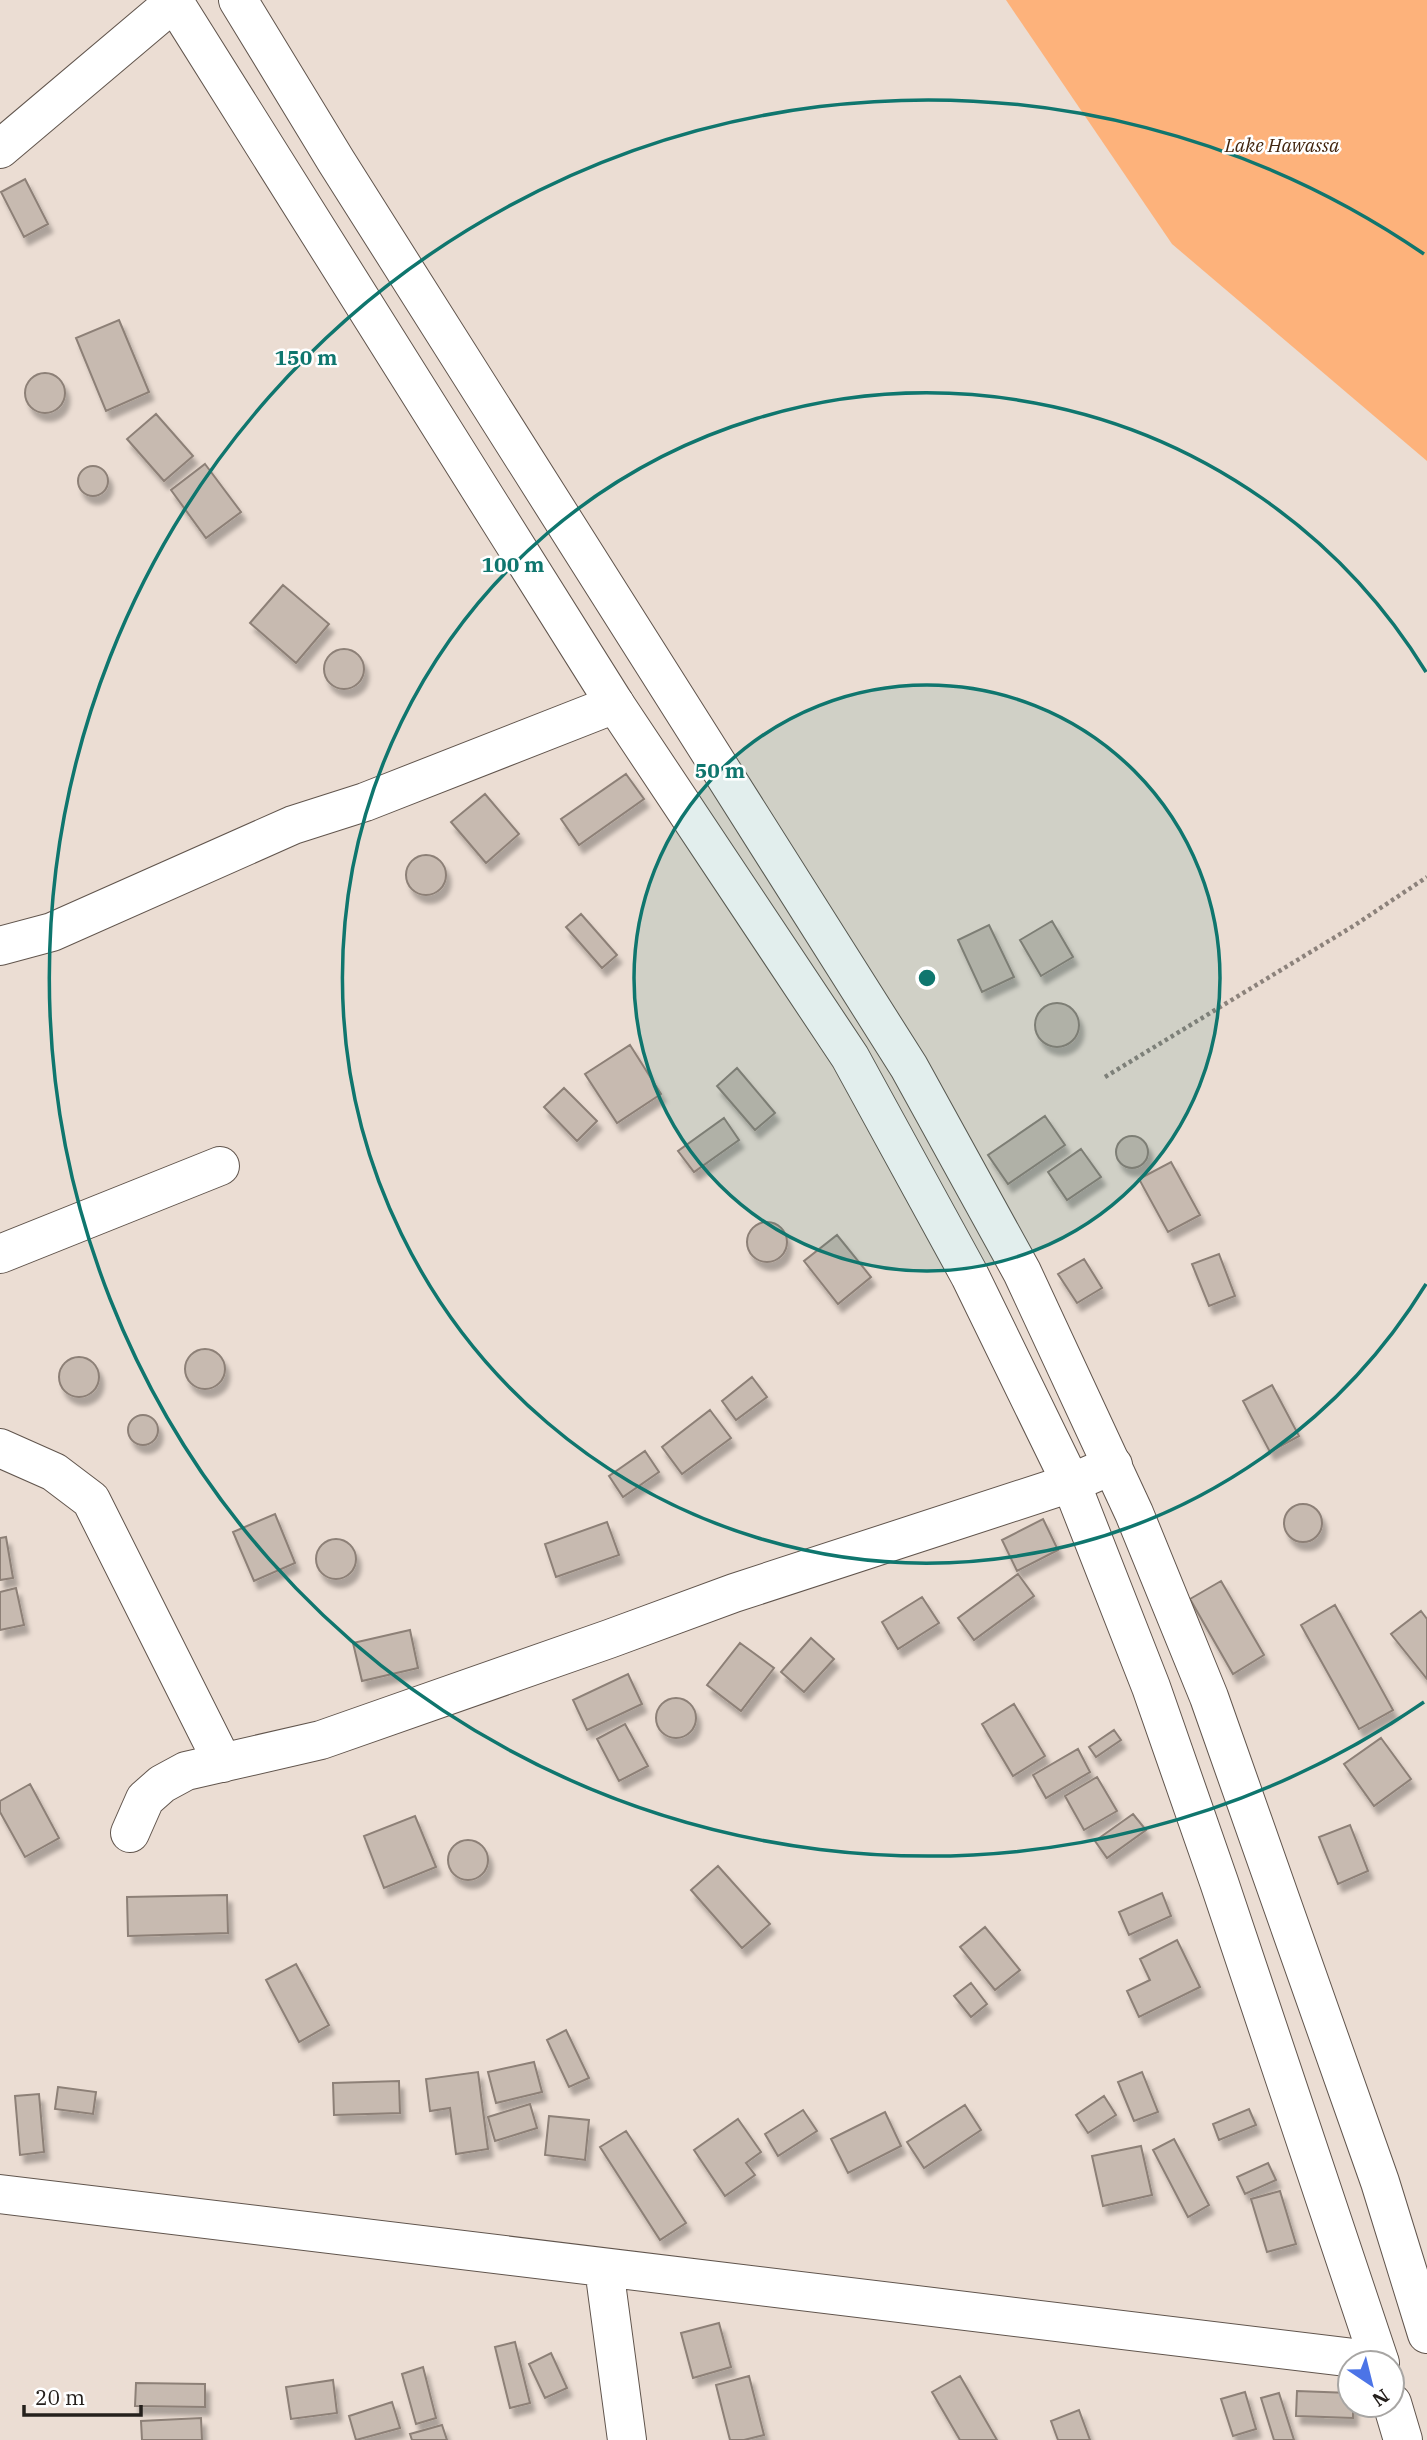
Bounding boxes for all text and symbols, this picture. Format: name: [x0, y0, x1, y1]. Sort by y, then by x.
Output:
water label: Lake Hawassa: [1224, 133, 1340, 157]
text: 150 m: [274, 343, 338, 371]
text: 100 m: [481, 550, 545, 578]
text: 50 m: [695, 756, 745, 784]
centre of rings: [915, 966, 939, 990]
north arrow: [1336, 2349, 1406, 2419]
scale bar: [24, 2374, 142, 2418]
text: 20 m: [35, 2383, 85, 2411]
text: N: [1368, 2384, 1394, 2412]

